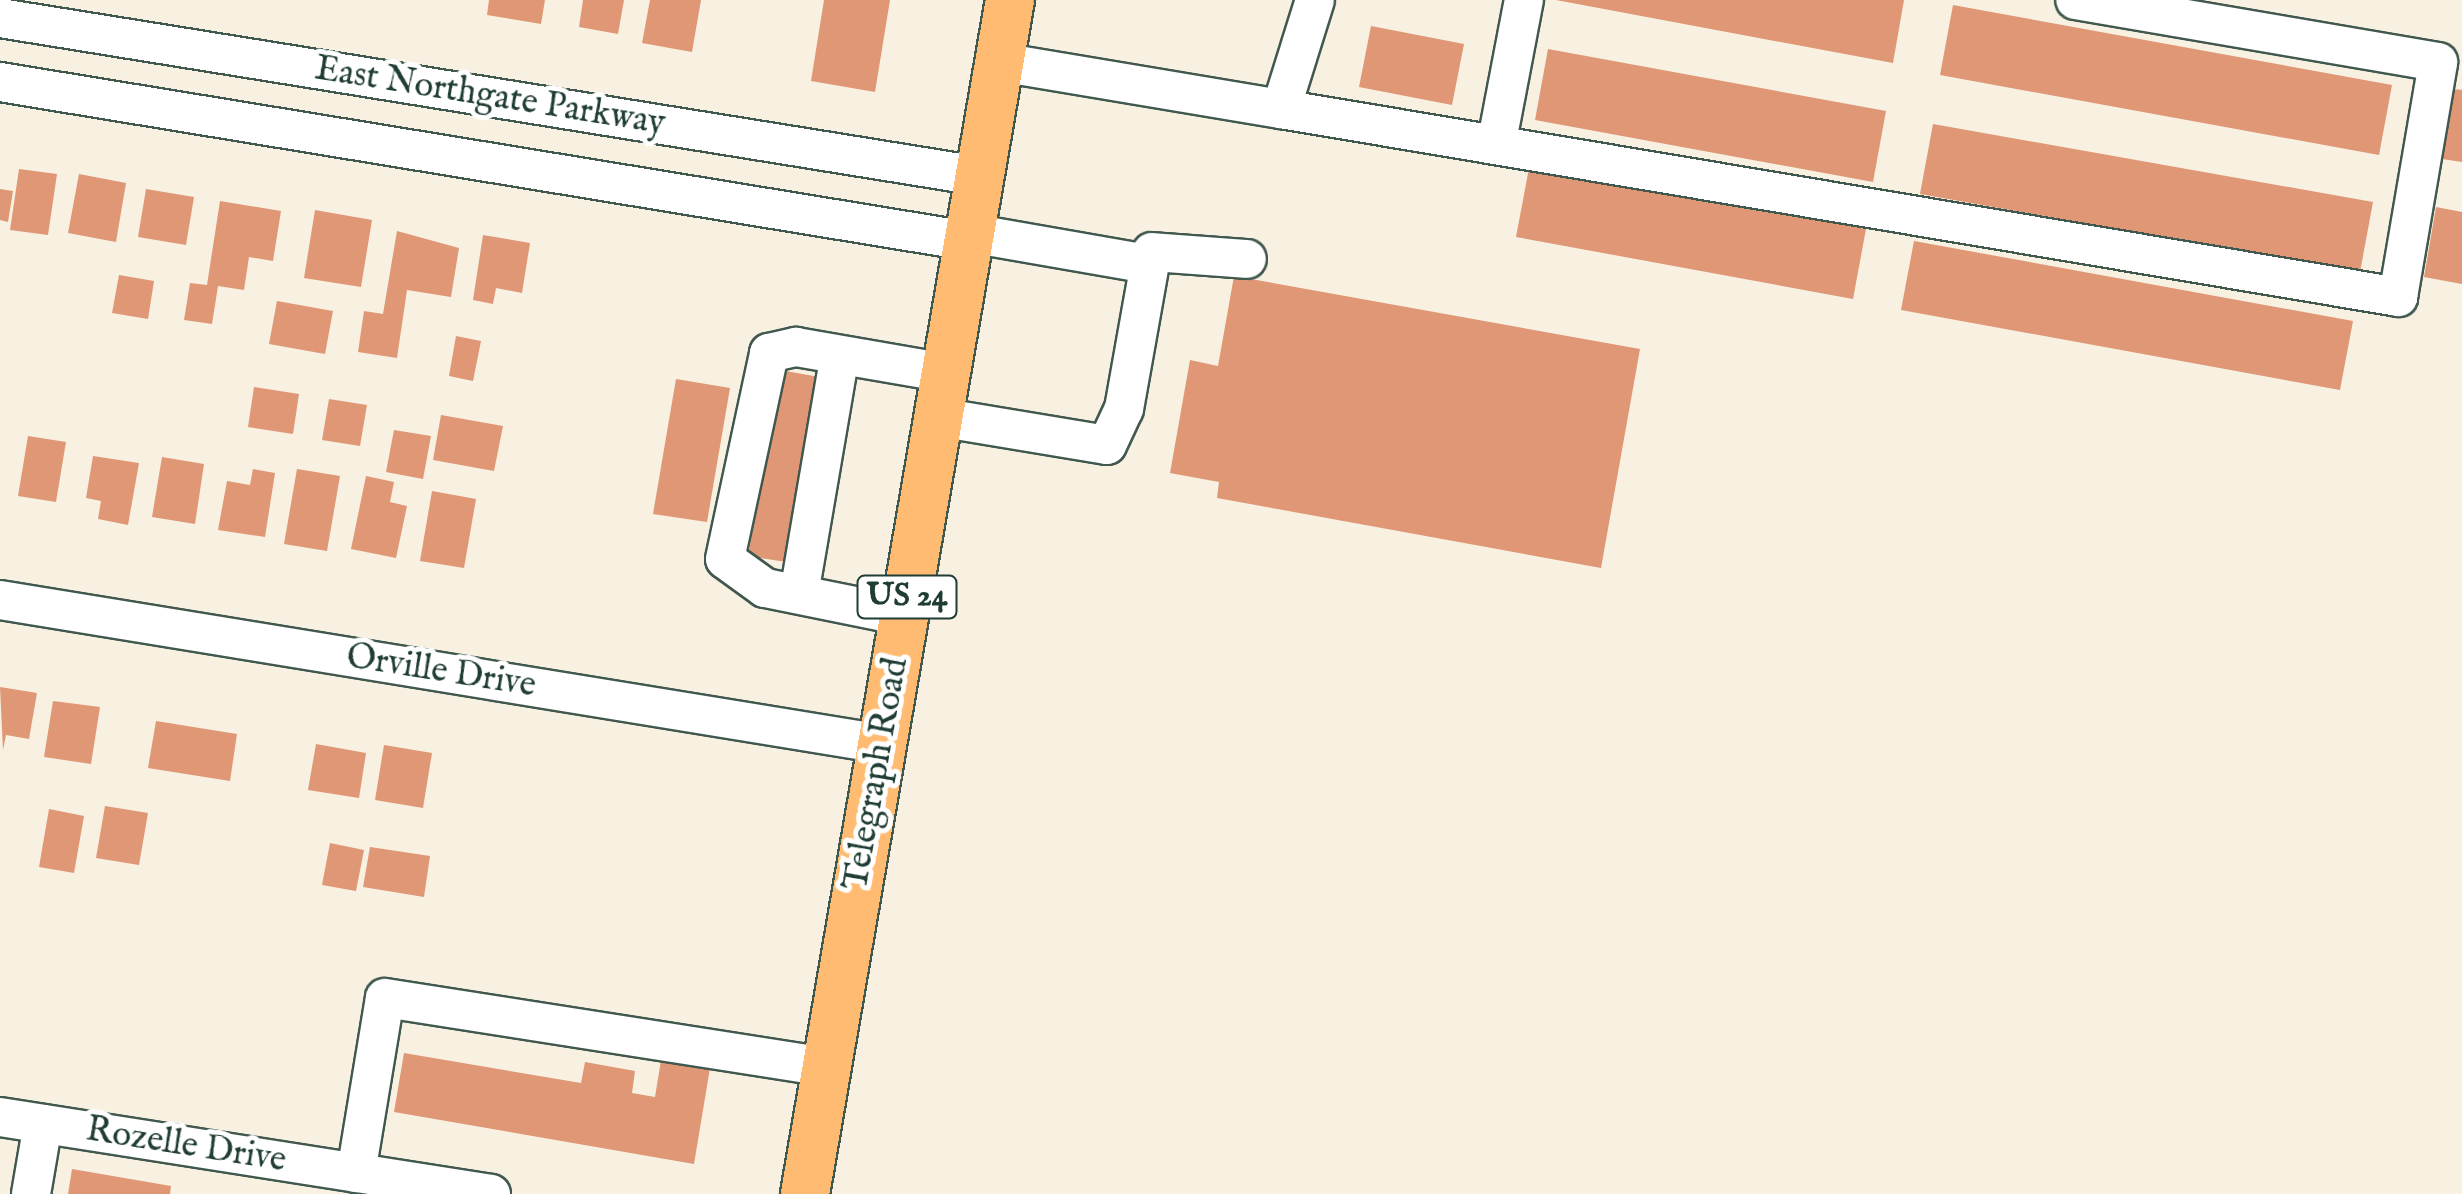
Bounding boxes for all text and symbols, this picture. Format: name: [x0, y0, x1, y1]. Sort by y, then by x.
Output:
street label: East Northgate Parkway: [312, 49, 668, 145]
road number: US 24: [854, 570, 960, 624]
street label: Orville Drive: [343, 636, 539, 708]
street label: Telegraph Road: [836, 655, 918, 893]
street label: Rozelle Drive: [83, 1109, 289, 1183]

